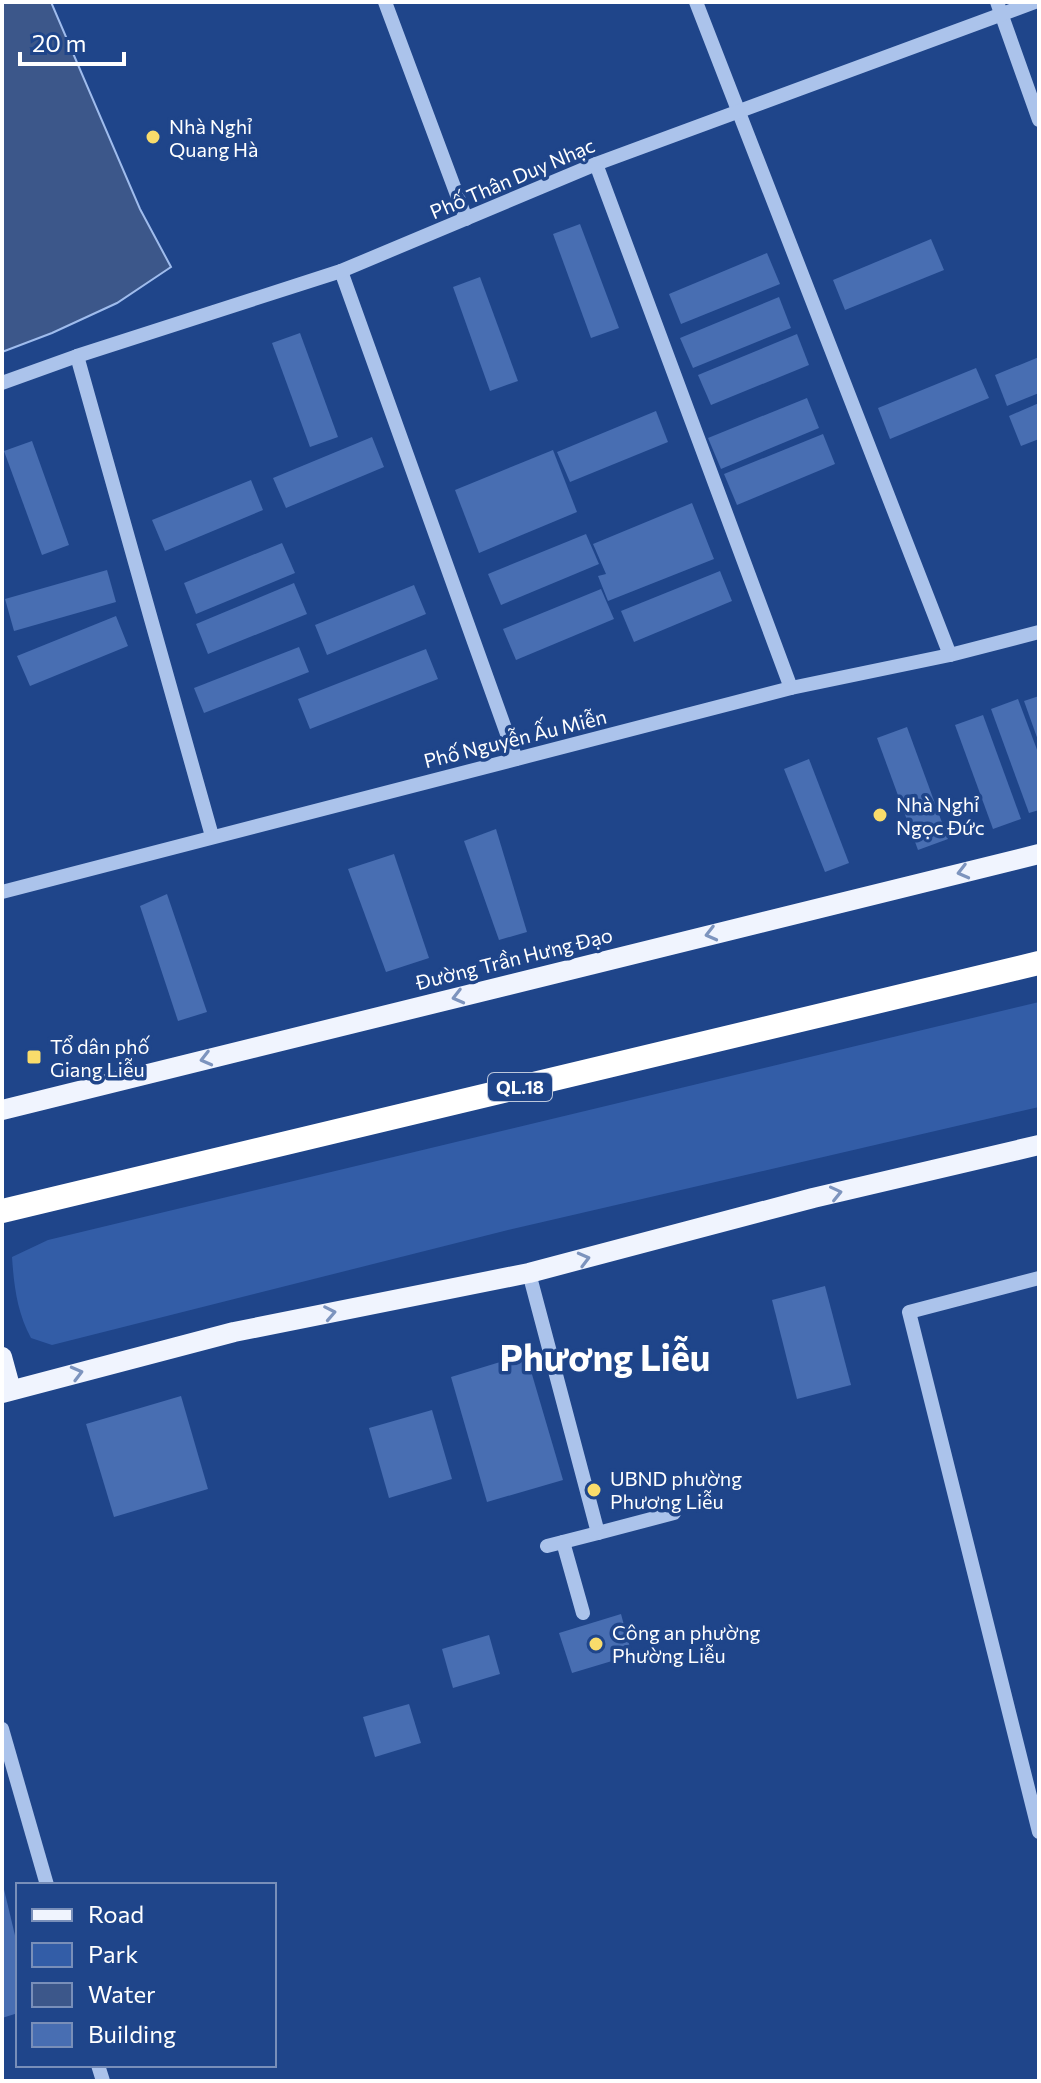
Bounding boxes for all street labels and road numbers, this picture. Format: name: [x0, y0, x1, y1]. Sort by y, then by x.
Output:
street label: Phố Thân Duy Nhạc: [426, 132, 598, 224]
street label: Phố Nguyễn Ấu Miễn: [421, 702, 609, 772]
street label: Đường Trần Hưng Đạo: [412, 922, 615, 994]
road number: QL.18: [488, 1073, 552, 1101]

